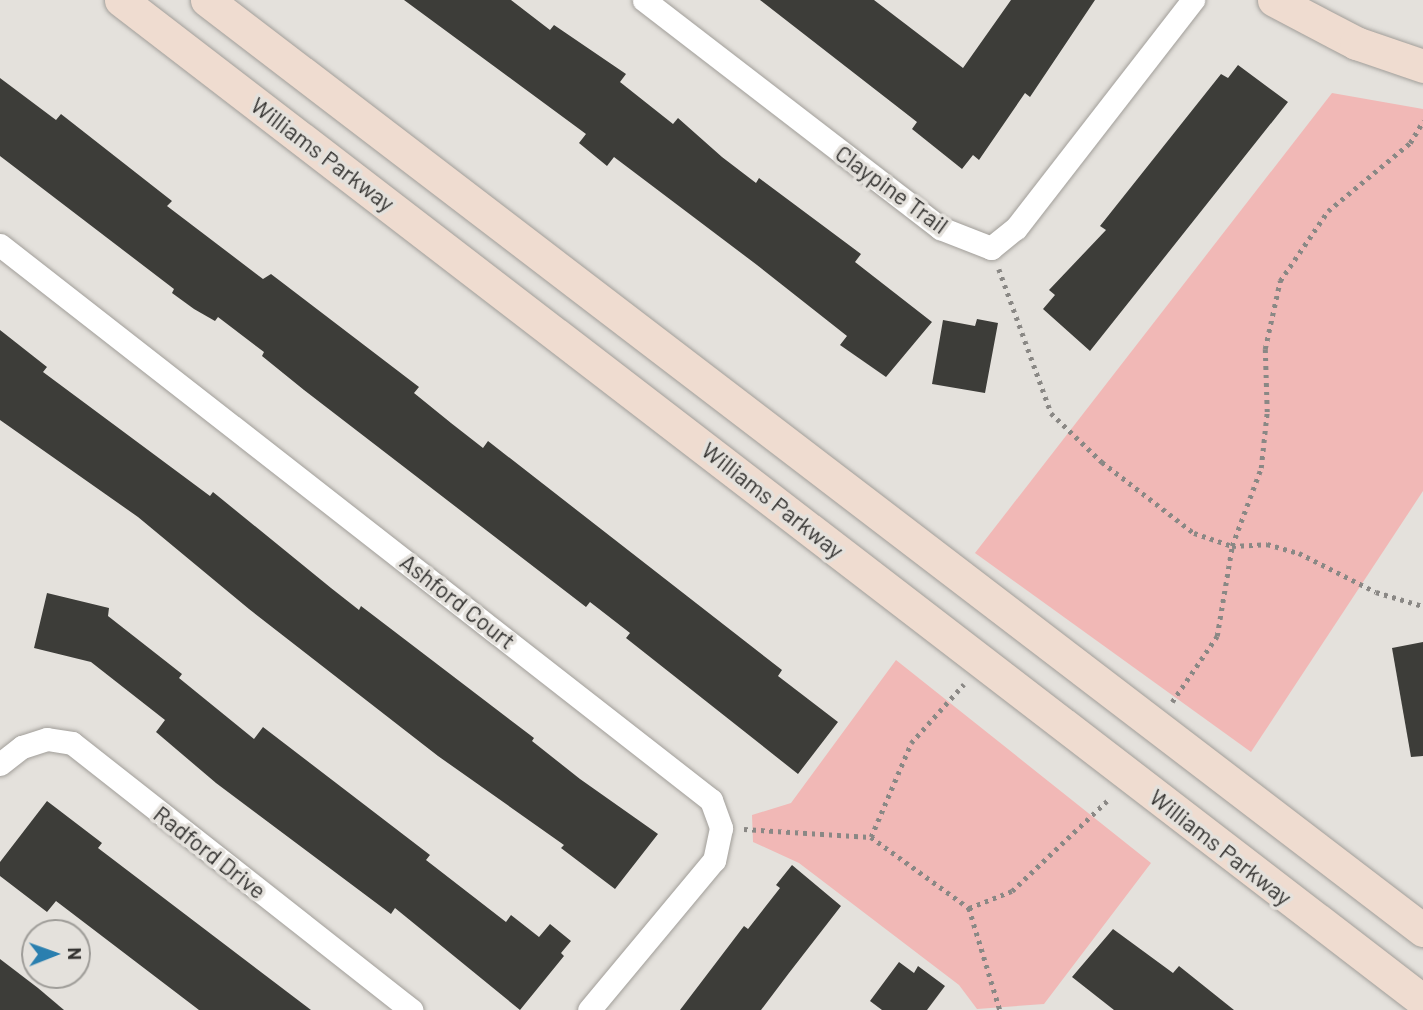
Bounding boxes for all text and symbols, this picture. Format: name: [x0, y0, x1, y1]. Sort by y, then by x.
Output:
street label: Williams Parkway: [246, 91, 400, 217]
street label: Claypine Trail: [830, 139, 954, 239]
street label: Williams Parkway: [696, 436, 850, 564]
street label: Ashford Court: [395, 548, 521, 654]
street label: Williams Parkway: [1144, 783, 1298, 911]
street label: Radford Drive: [148, 800, 272, 904]
north arrow: [21, 919, 91, 989]
text: N: [64, 947, 87, 960]

